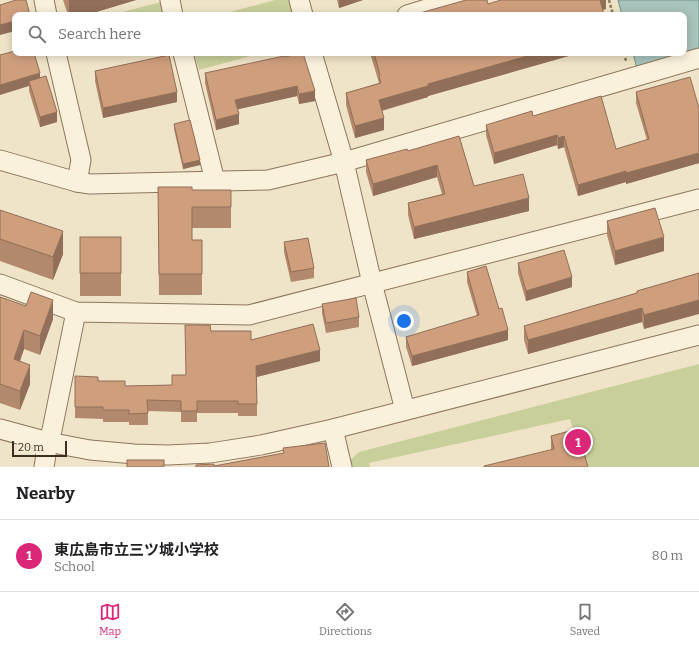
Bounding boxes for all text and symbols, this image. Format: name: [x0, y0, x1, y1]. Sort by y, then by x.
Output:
search box: [12, 12, 687, 56]
icon: search: [26, 23, 48, 45]
text: Search here: [58, 25, 141, 43]
your location: [394, 311, 414, 331]
pin: 1: [565, 427, 591, 457]
scale bar: [12, 439, 67, 458]
text: 20 m: [18, 441, 44, 454]
text: Nearby: [16, 483, 75, 504]
text: 東広島市立三ツ城小学校: [54, 541, 219, 559]
text: 1: [26, 548, 32, 563]
text: 80 m: [652, 548, 683, 563]
text: School: [54, 559, 95, 574]
tab: Map: [99, 601, 121, 638]
tab: Directions: [319, 601, 372, 638]
tab: Saved: [570, 601, 600, 638]

